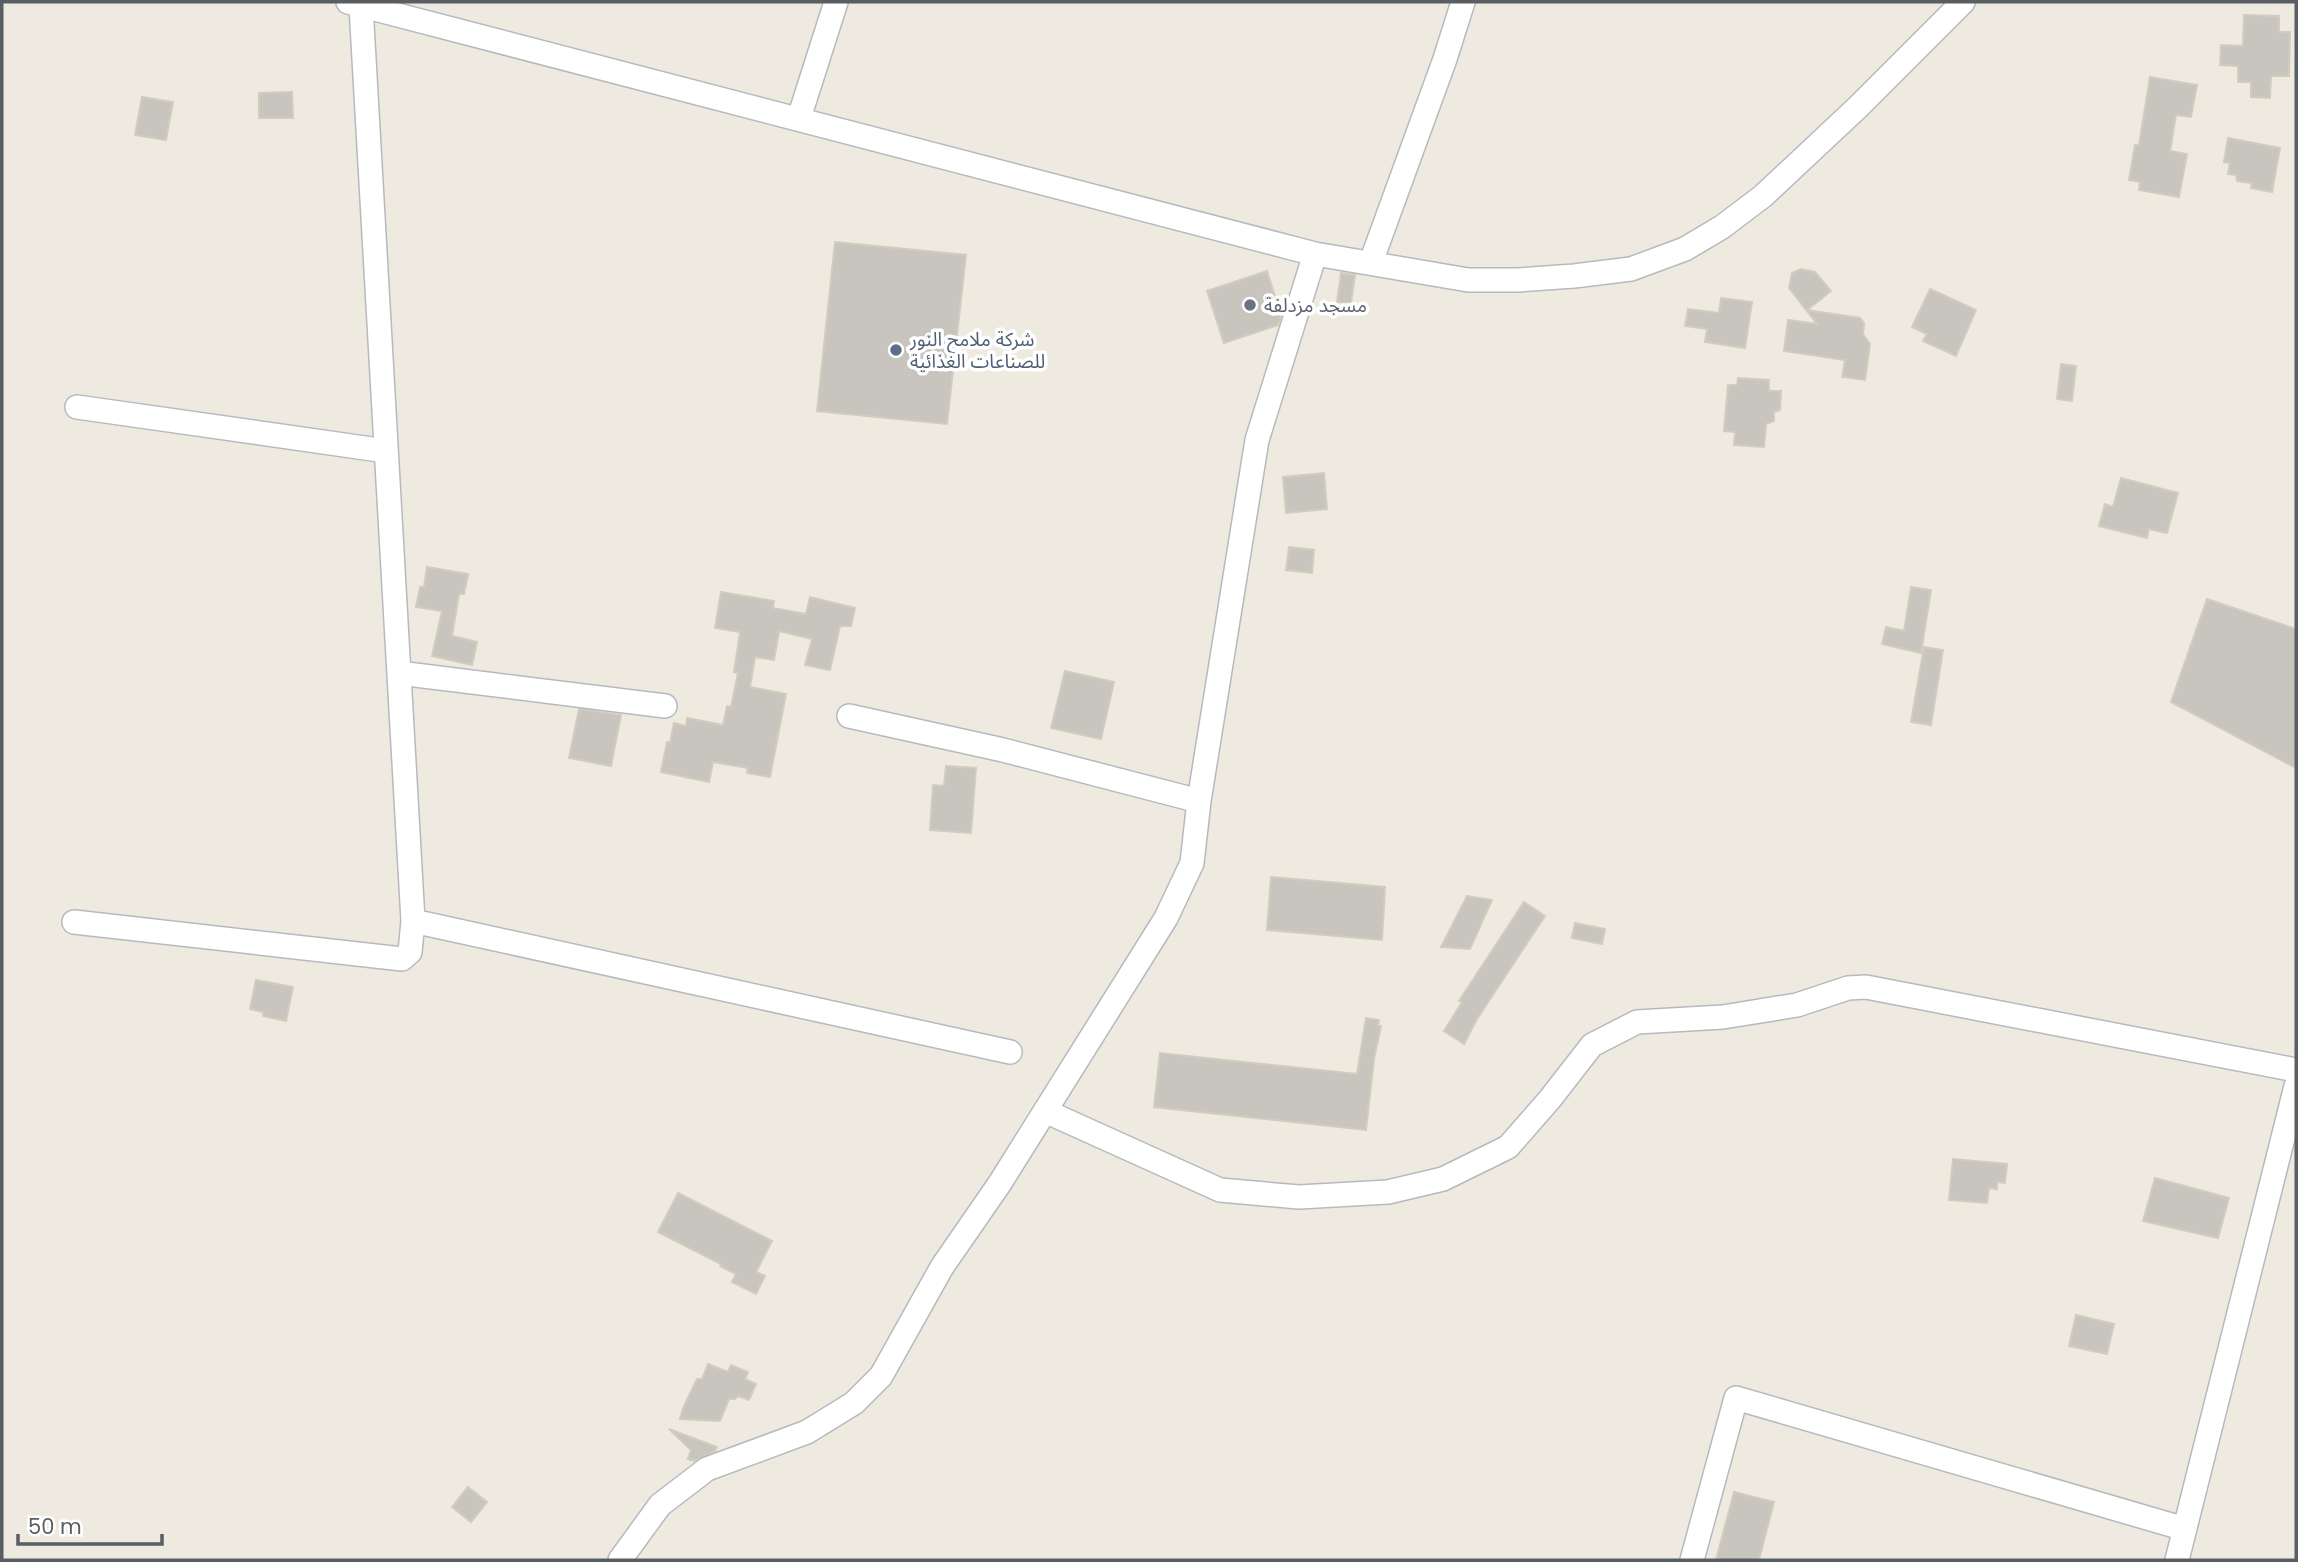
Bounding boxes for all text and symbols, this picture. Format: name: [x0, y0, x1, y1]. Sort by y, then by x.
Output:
place label: مسجد مزدلفة: [1264, 292, 1367, 319]
marker: مسجد مزدلفة: [1242, 297, 1258, 313]
place label: شركة ملامح النور للصناعات الغذائية: [909, 326, 1045, 375]
marker: شركة ملامح النور للصناعات الغذائية: [888, 342, 904, 358]
scale bar: [18, 1502, 161, 1546]
text: 50 m: [28, 1512, 82, 1541]

